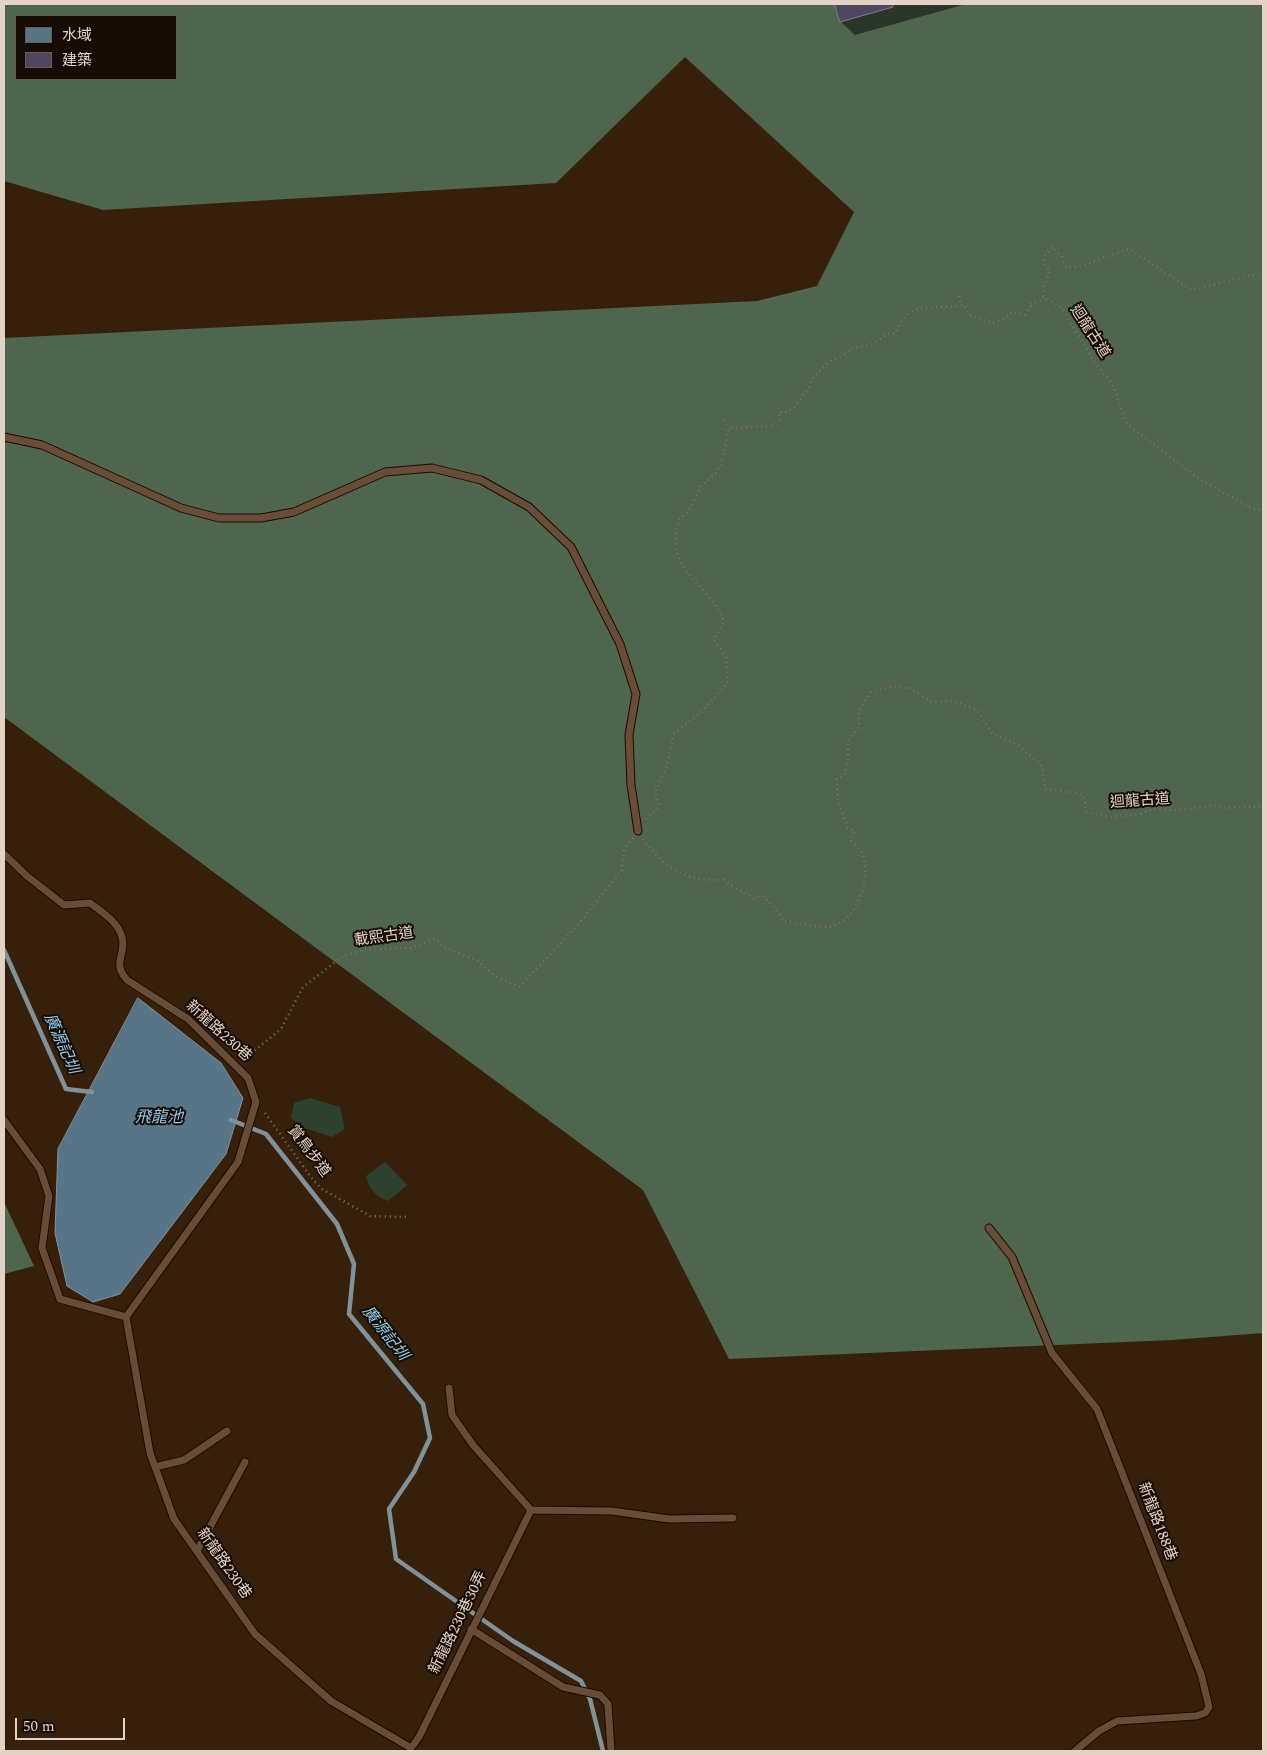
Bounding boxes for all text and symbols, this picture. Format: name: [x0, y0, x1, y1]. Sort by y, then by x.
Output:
legend: [15, 15, 178, 80]
text: 水域: [62, 24, 92, 47]
text: 建築: [62, 49, 92, 72]
street label: 迴龍古道: [1065, 302, 1113, 362]
street label: 迴龍古道: [1109, 791, 1171, 813]
street label: 載熙古道: [353, 925, 415, 951]
street label: 新龍路230巷: [181, 998, 255, 1066]
water label: 廣源記圳: [38, 1011, 82, 1077]
water label: 飛龍池: [135, 1109, 183, 1129]
street label: 賞鳥步道: [283, 1123, 333, 1181]
water label: 廣源記圳: [357, 1303, 411, 1365]
street label: 新龍路188巷: [1133, 1480, 1179, 1564]
street label: 新龍路230巷: [192, 1525, 254, 1603]
street label: 新龍路230巷30弄: [426, 1568, 492, 1678]
scale bar: [18, 1708, 128, 1740]
text: 50 m: [23, 1715, 55, 1738]

